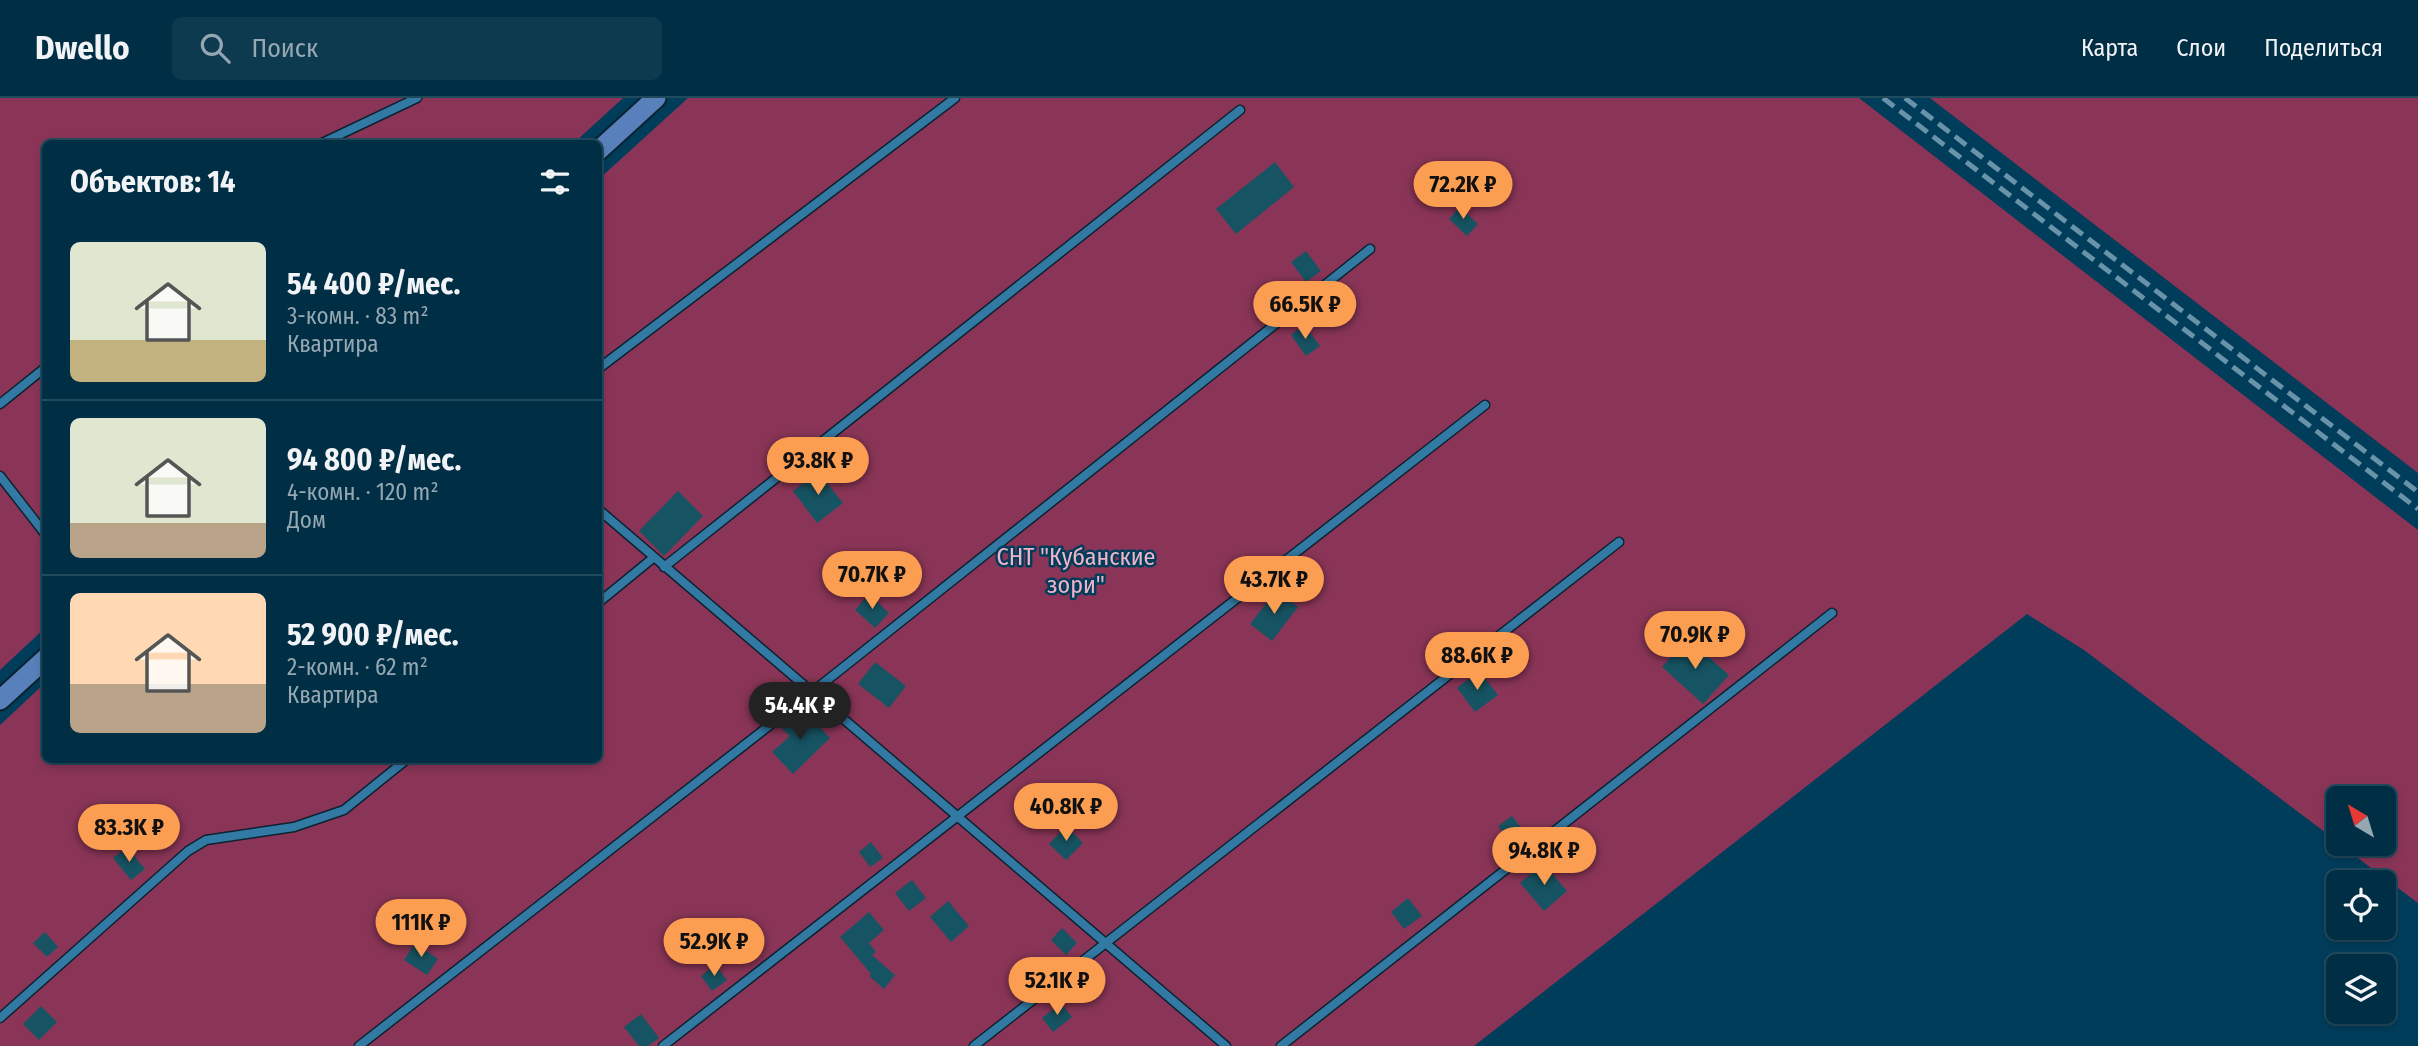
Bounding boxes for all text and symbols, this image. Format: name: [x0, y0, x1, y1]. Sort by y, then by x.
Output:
search box: [172, 17, 662, 80]
text: Dwello: [35, 28, 130, 68]
icon: search: [196, 29, 234, 67]
text: Поиск: [252, 33, 318, 64]
text: Карта: [2081, 34, 2138, 62]
text: Слои: [2176, 34, 2226, 62]
text: Поделиться: [2264, 34, 2383, 62]
pin: 72.2K ₽: [1398, 162, 1528, 221]
icon: filters: [536, 163, 574, 201]
text: Объектов: 14: [70, 164, 236, 200]
text: 72.2K ₽: [1430, 170, 1496, 198]
text: 54 400 ₽/мес.: [287, 266, 460, 302]
icon: home: [126, 270, 210, 354]
pin: 66.5K ₽: [1240, 282, 1370, 341]
text: 66.5K ₽: [1269, 290, 1341, 318]
text: 3-комн. · 83 m²: [287, 302, 429, 330]
text: Квартира: [287, 330, 379, 358]
pin: 93.8K ₽: [753, 438, 883, 497]
text: 94 800 ₽/мес.: [287, 442, 461, 478]
icon: home: [126, 446, 210, 530]
text: 93.8K ₽: [783, 446, 853, 474]
text: 4-комн. · 120 m²: [287, 478, 439, 506]
text: Дом: [287, 506, 326, 534]
park label: СНТ "Кубанские зори": [997, 543, 1155, 599]
pin: 70.7K ₽: [807, 552, 937, 611]
pin: 43.7K ₽: [1209, 556, 1339, 616]
text: 70.7K ₽: [838, 560, 906, 588]
text: 43.7K ₽: [1240, 565, 1308, 593]
pin: 70.9K ₽: [1630, 612, 1760, 671]
text: 52 900 ₽/мес.: [287, 617, 459, 653]
text: 70.9K ₽: [1660, 620, 1730, 648]
icon: home: [126, 621, 210, 705]
pin: 88.6K ₽: [1412, 632, 1542, 692]
text: 88.6K ₽: [1441, 641, 1513, 669]
text: 2-комн. · 62 m²: [287, 653, 428, 681]
text: Квартира: [287, 681, 379, 709]
pin: 54.4K ₽: [735, 682, 865, 742]
text: 54.4K ₽: [765, 691, 835, 719]
pin: 40.8K ₽: [1001, 784, 1131, 843]
north arrow: [2326, 786, 2396, 856]
map controls: [2326, 786, 2396, 1024]
text: 40.8K ₽: [1030, 792, 1102, 820]
pin: 83.3K ₽: [64, 804, 194, 864]
text: 83.3K ₽: [94, 813, 164, 841]
pin: 94.8K ₽: [1479, 828, 1609, 887]
text: 94.8K ₽: [1508, 836, 1580, 864]
button: locate: [2326, 870, 2396, 940]
pin: 111K ₽: [364, 900, 478, 959]
text: 111K ₽: [392, 908, 450, 936]
pin: 52.9K ₽: [649, 918, 779, 978]
text: 52.9K ₽: [680, 927, 748, 955]
button: layers: [2326, 954, 2396, 1024]
pin: 52.1K ₽: [992, 958, 1122, 1017]
text: 52.1K ₽: [1025, 966, 1089, 994]

